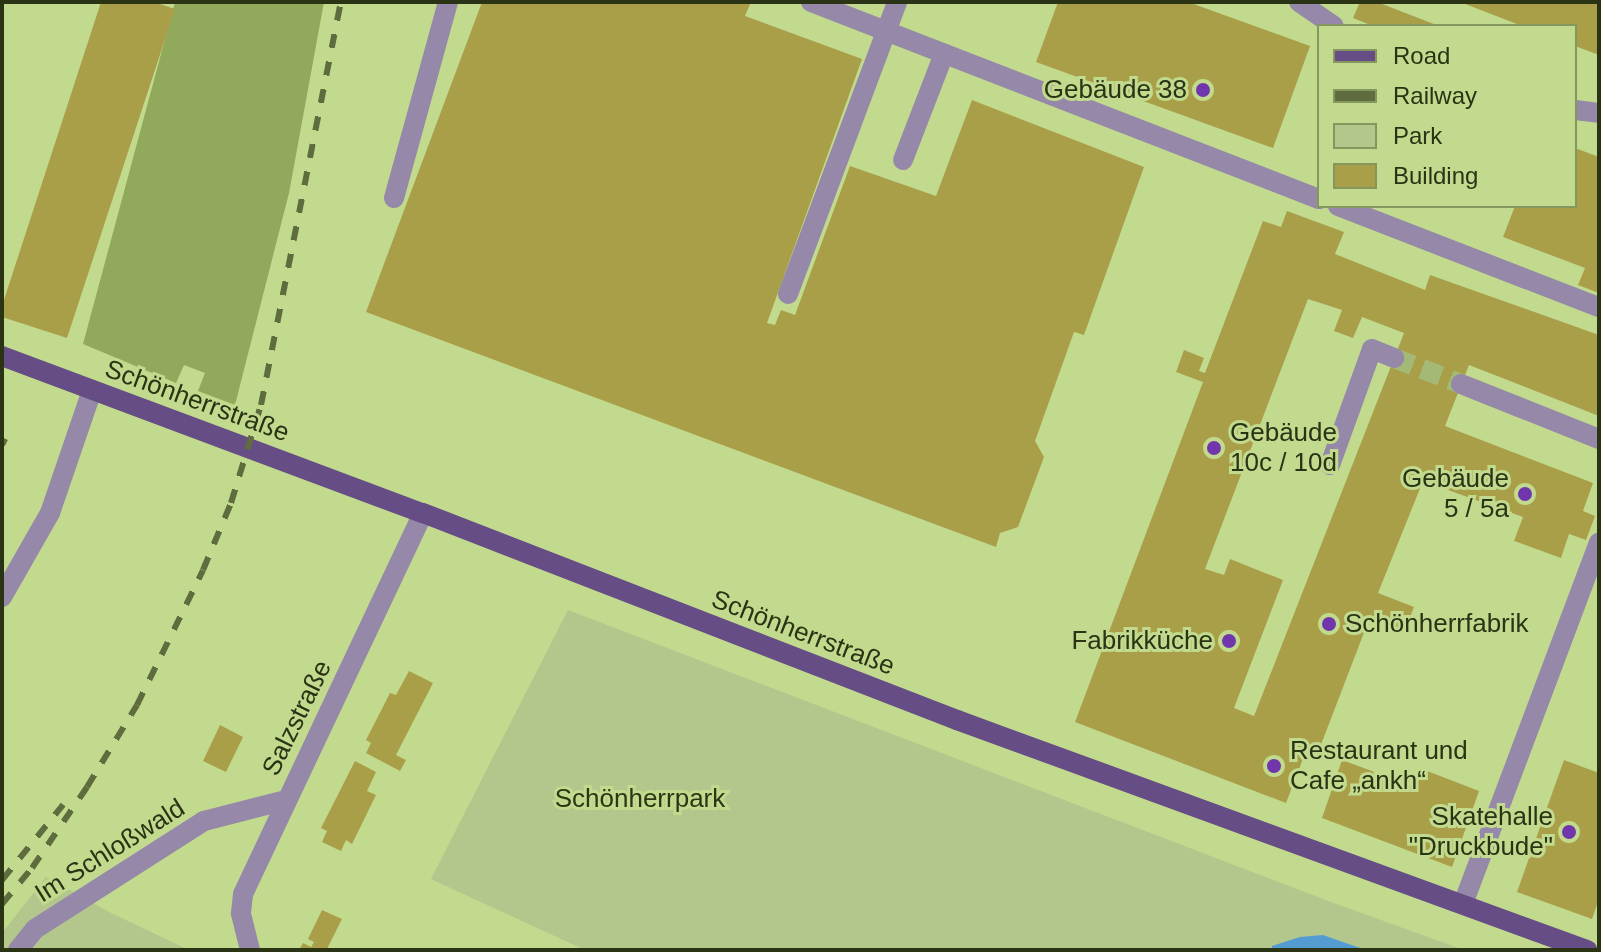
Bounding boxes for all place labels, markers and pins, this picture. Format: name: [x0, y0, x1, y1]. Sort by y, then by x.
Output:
place label: Gebäude 38: [1044, 74, 1187, 106]
marker: Gebäude 38: [1194, 81, 1212, 99]
place label: Gebäude 10c / 10d: [1230, 417, 1337, 478]
marker: Gebäude 10c / 10d: [1205, 439, 1223, 457]
place label: Gebäude 5 / 5a: [1402, 463, 1509, 524]
marker: Gebäude 5 / 5a: [1516, 485, 1534, 503]
place label: Schönherrfabrik: [1345, 608, 1529, 640]
marker: Schönherrfabrik: [1320, 615, 1338, 633]
place label: Fabrikküche: [1071, 625, 1213, 657]
marker: Fabrikküche: [1220, 632, 1238, 650]
place label: Restaurant und Cafe „ankh“: [1290, 735, 1468, 796]
marker: Restaurant und Cafe „ankh“: [1265, 757, 1283, 775]
place label: Skatehalle "Druckbude": [1409, 801, 1553, 862]
marker: Skatehalle "Druckbude": [1560, 823, 1578, 841]

